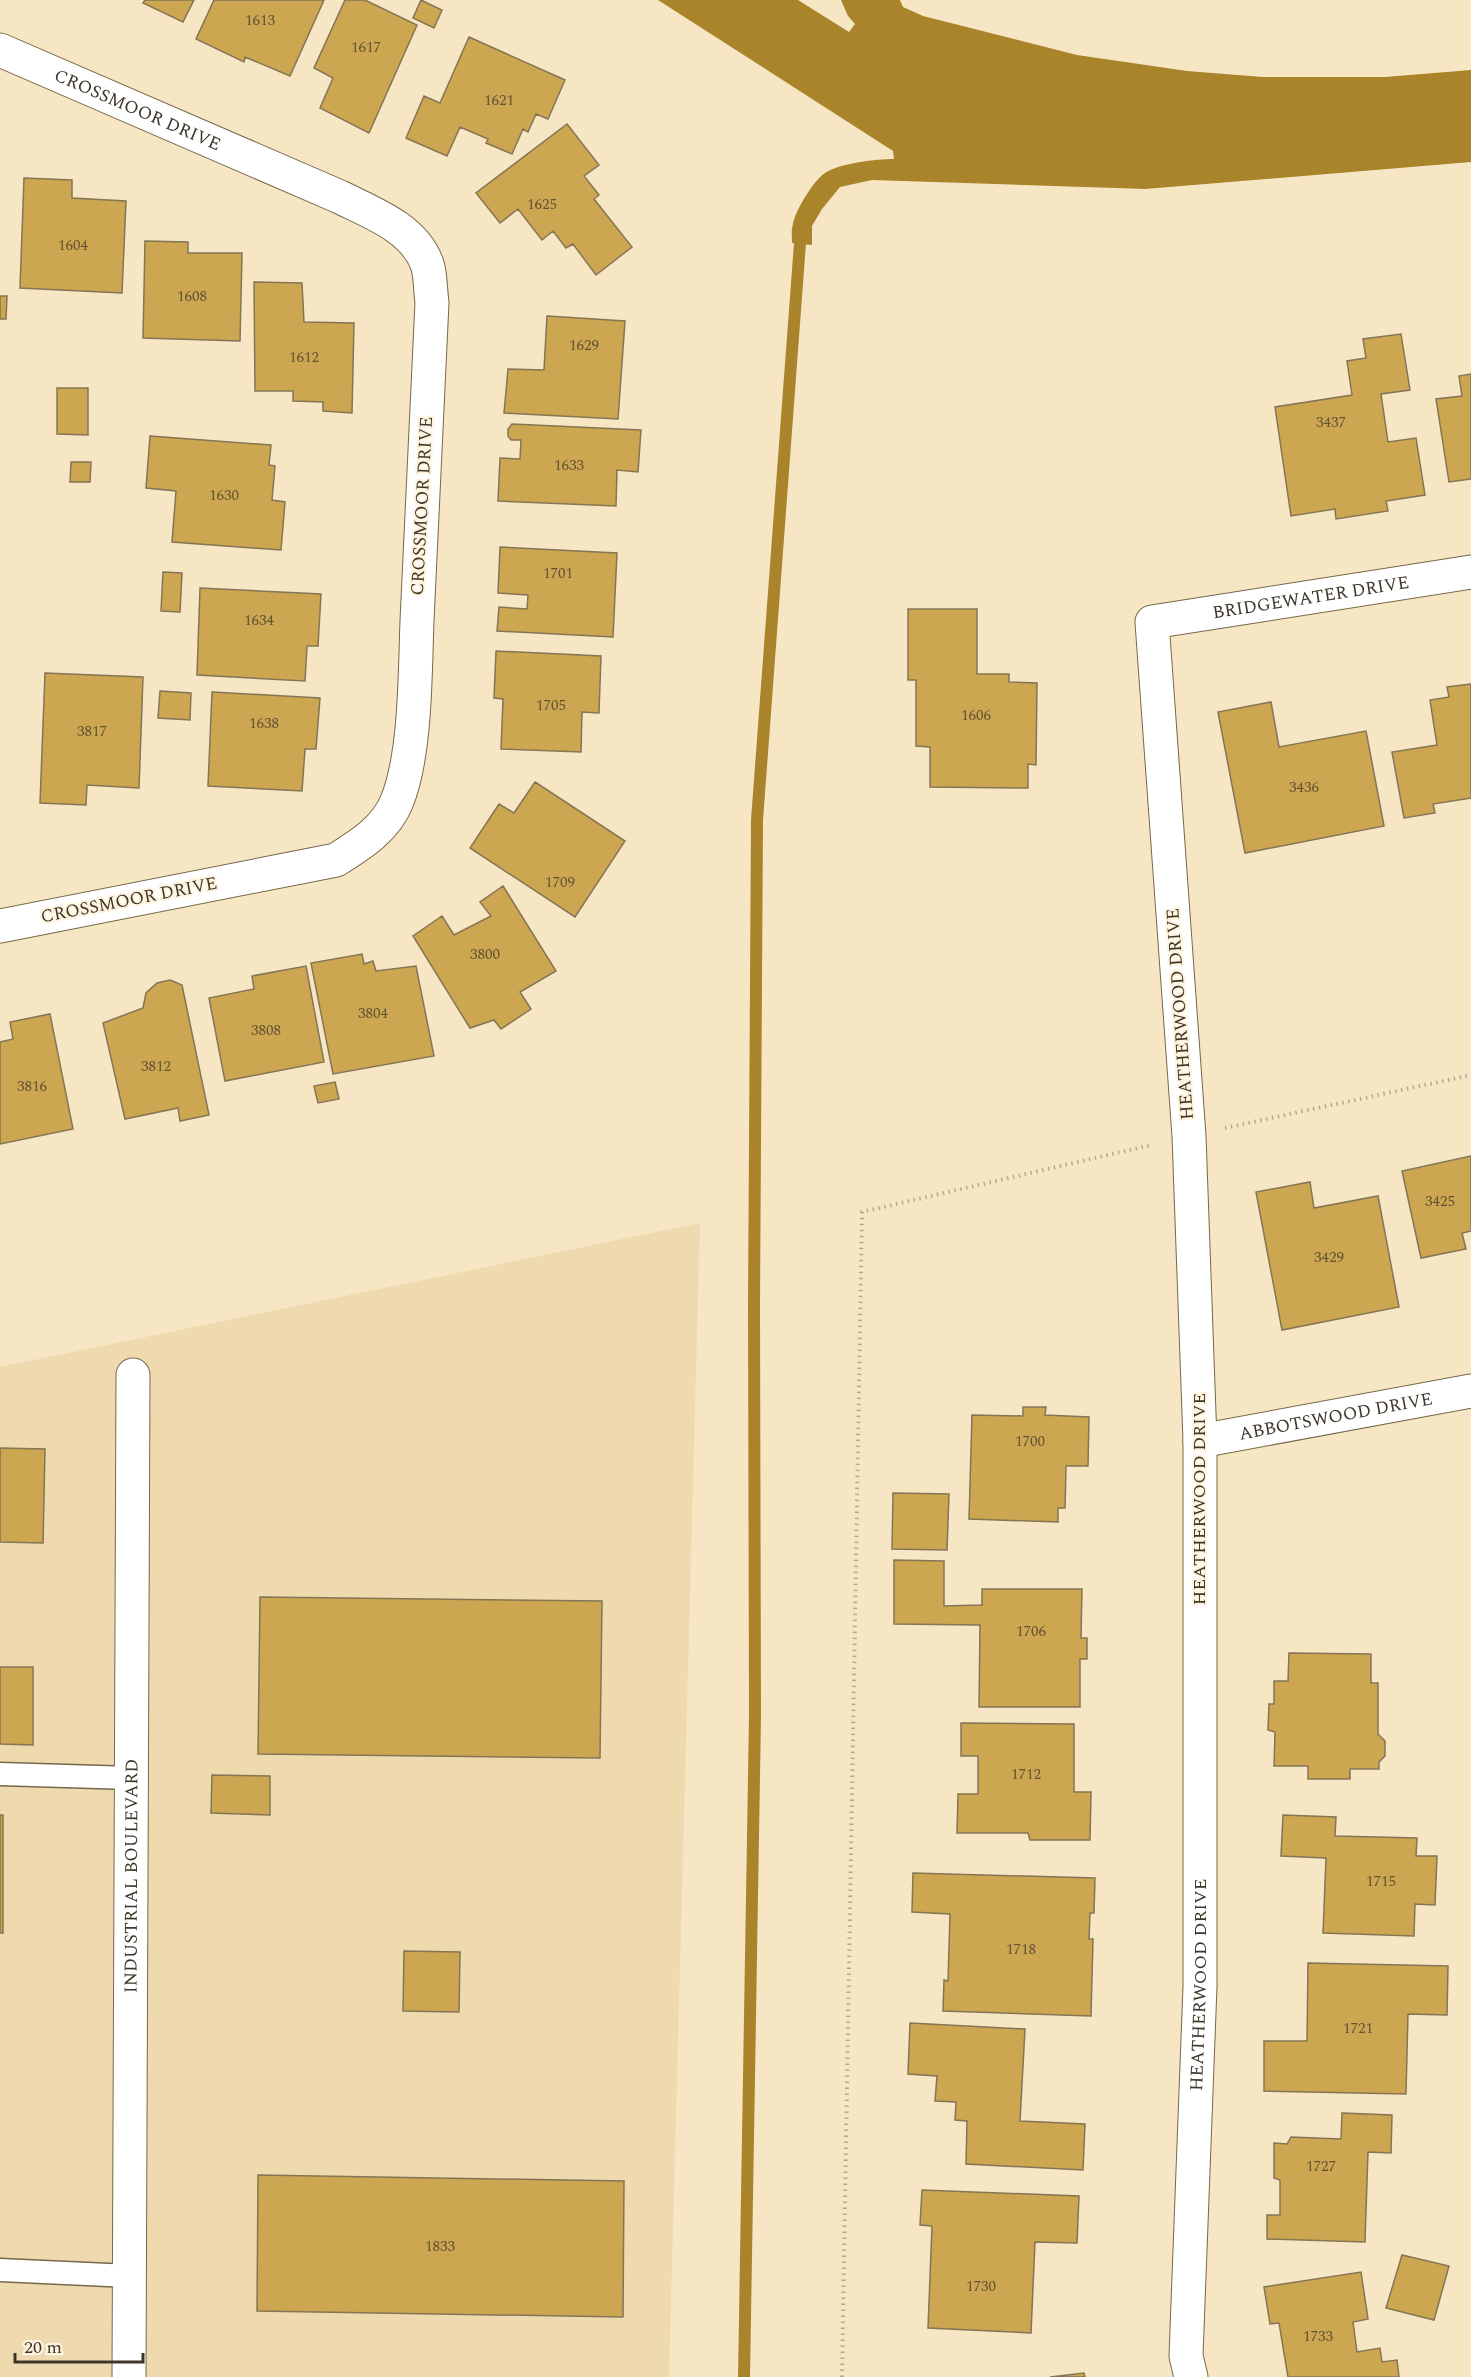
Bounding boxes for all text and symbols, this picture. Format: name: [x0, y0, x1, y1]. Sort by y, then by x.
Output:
house number: 1613: [245, 9, 275, 32]
house number: 1617: [351, 36, 381, 59]
street label: CROSSMOOR DRIVE: [50, 62, 225, 158]
house number: 1621: [484, 89, 514, 112]
house number: 1625: [527, 193, 557, 216]
house number: 1604: [58, 234, 88, 257]
house number: 1608: [177, 285, 207, 308]
house number: 1629: [569, 334, 599, 357]
house number: 1612: [289, 346, 319, 369]
house number: 3437: [1316, 411, 1346, 434]
street label: CROSSMOOR DRIVE: [404, 416, 440, 596]
house number: 1633: [554, 454, 584, 477]
house number: 1630: [209, 484, 239, 507]
house number: 1701: [543, 562, 573, 585]
street label: BRIDGEWATER DRIVE: [1210, 568, 1411, 626]
house number: 1634: [244, 609, 274, 632]
house number: 1705: [536, 694, 566, 717]
house number: 1606: [961, 704, 991, 727]
house number: 1638: [249, 712, 279, 735]
house number: 3817: [77, 720, 107, 743]
house number: 3436: [1289, 776, 1319, 799]
street label: CROSSMOOR DRIVE: [38, 870, 220, 930]
house number: 1709: [545, 871, 575, 894]
street label: HEATHERWOOD DRIVE: [1159, 907, 1201, 1121]
house number: 3800: [470, 943, 500, 966]
house number: 3804: [358, 1002, 388, 1025]
house number: 3808: [251, 1019, 281, 1042]
house number: 3812: [141, 1055, 171, 1078]
house number: 3816: [17, 1075, 47, 1098]
house number: 3425: [1425, 1190, 1455, 1213]
house number: 3429: [1314, 1246, 1344, 1269]
street label: ABBOTSWOOD DRIVE: [1237, 1385, 1435, 1447]
street label: HEATHERWOOD DRIVE: [1186, 1393, 1213, 1605]
house number: 1700: [1015, 1430, 1045, 1453]
house number: 1706: [1016, 1620, 1046, 1643]
street label: INDUSTRIAL BOULEVARD: [117, 1759, 145, 1993]
house number: 1712: [1011, 1763, 1041, 1786]
house number: 1715: [1366, 1870, 1396, 1893]
street label: HEATHERWOOD DRIVE: [1183, 1879, 1214, 2092]
house number: 1718: [1006, 1938, 1036, 1961]
house number: 1721: [1343, 2017, 1373, 2040]
house number: 1727: [1306, 2155, 1336, 2178]
house number: 1833: [425, 2235, 455, 2258]
house number: 1730: [966, 2275, 996, 2298]
house number: 1733: [1303, 2325, 1333, 2348]
scale bar: [15, 2326, 142, 2364]
text: 20 m: [24, 2334, 62, 2361]

